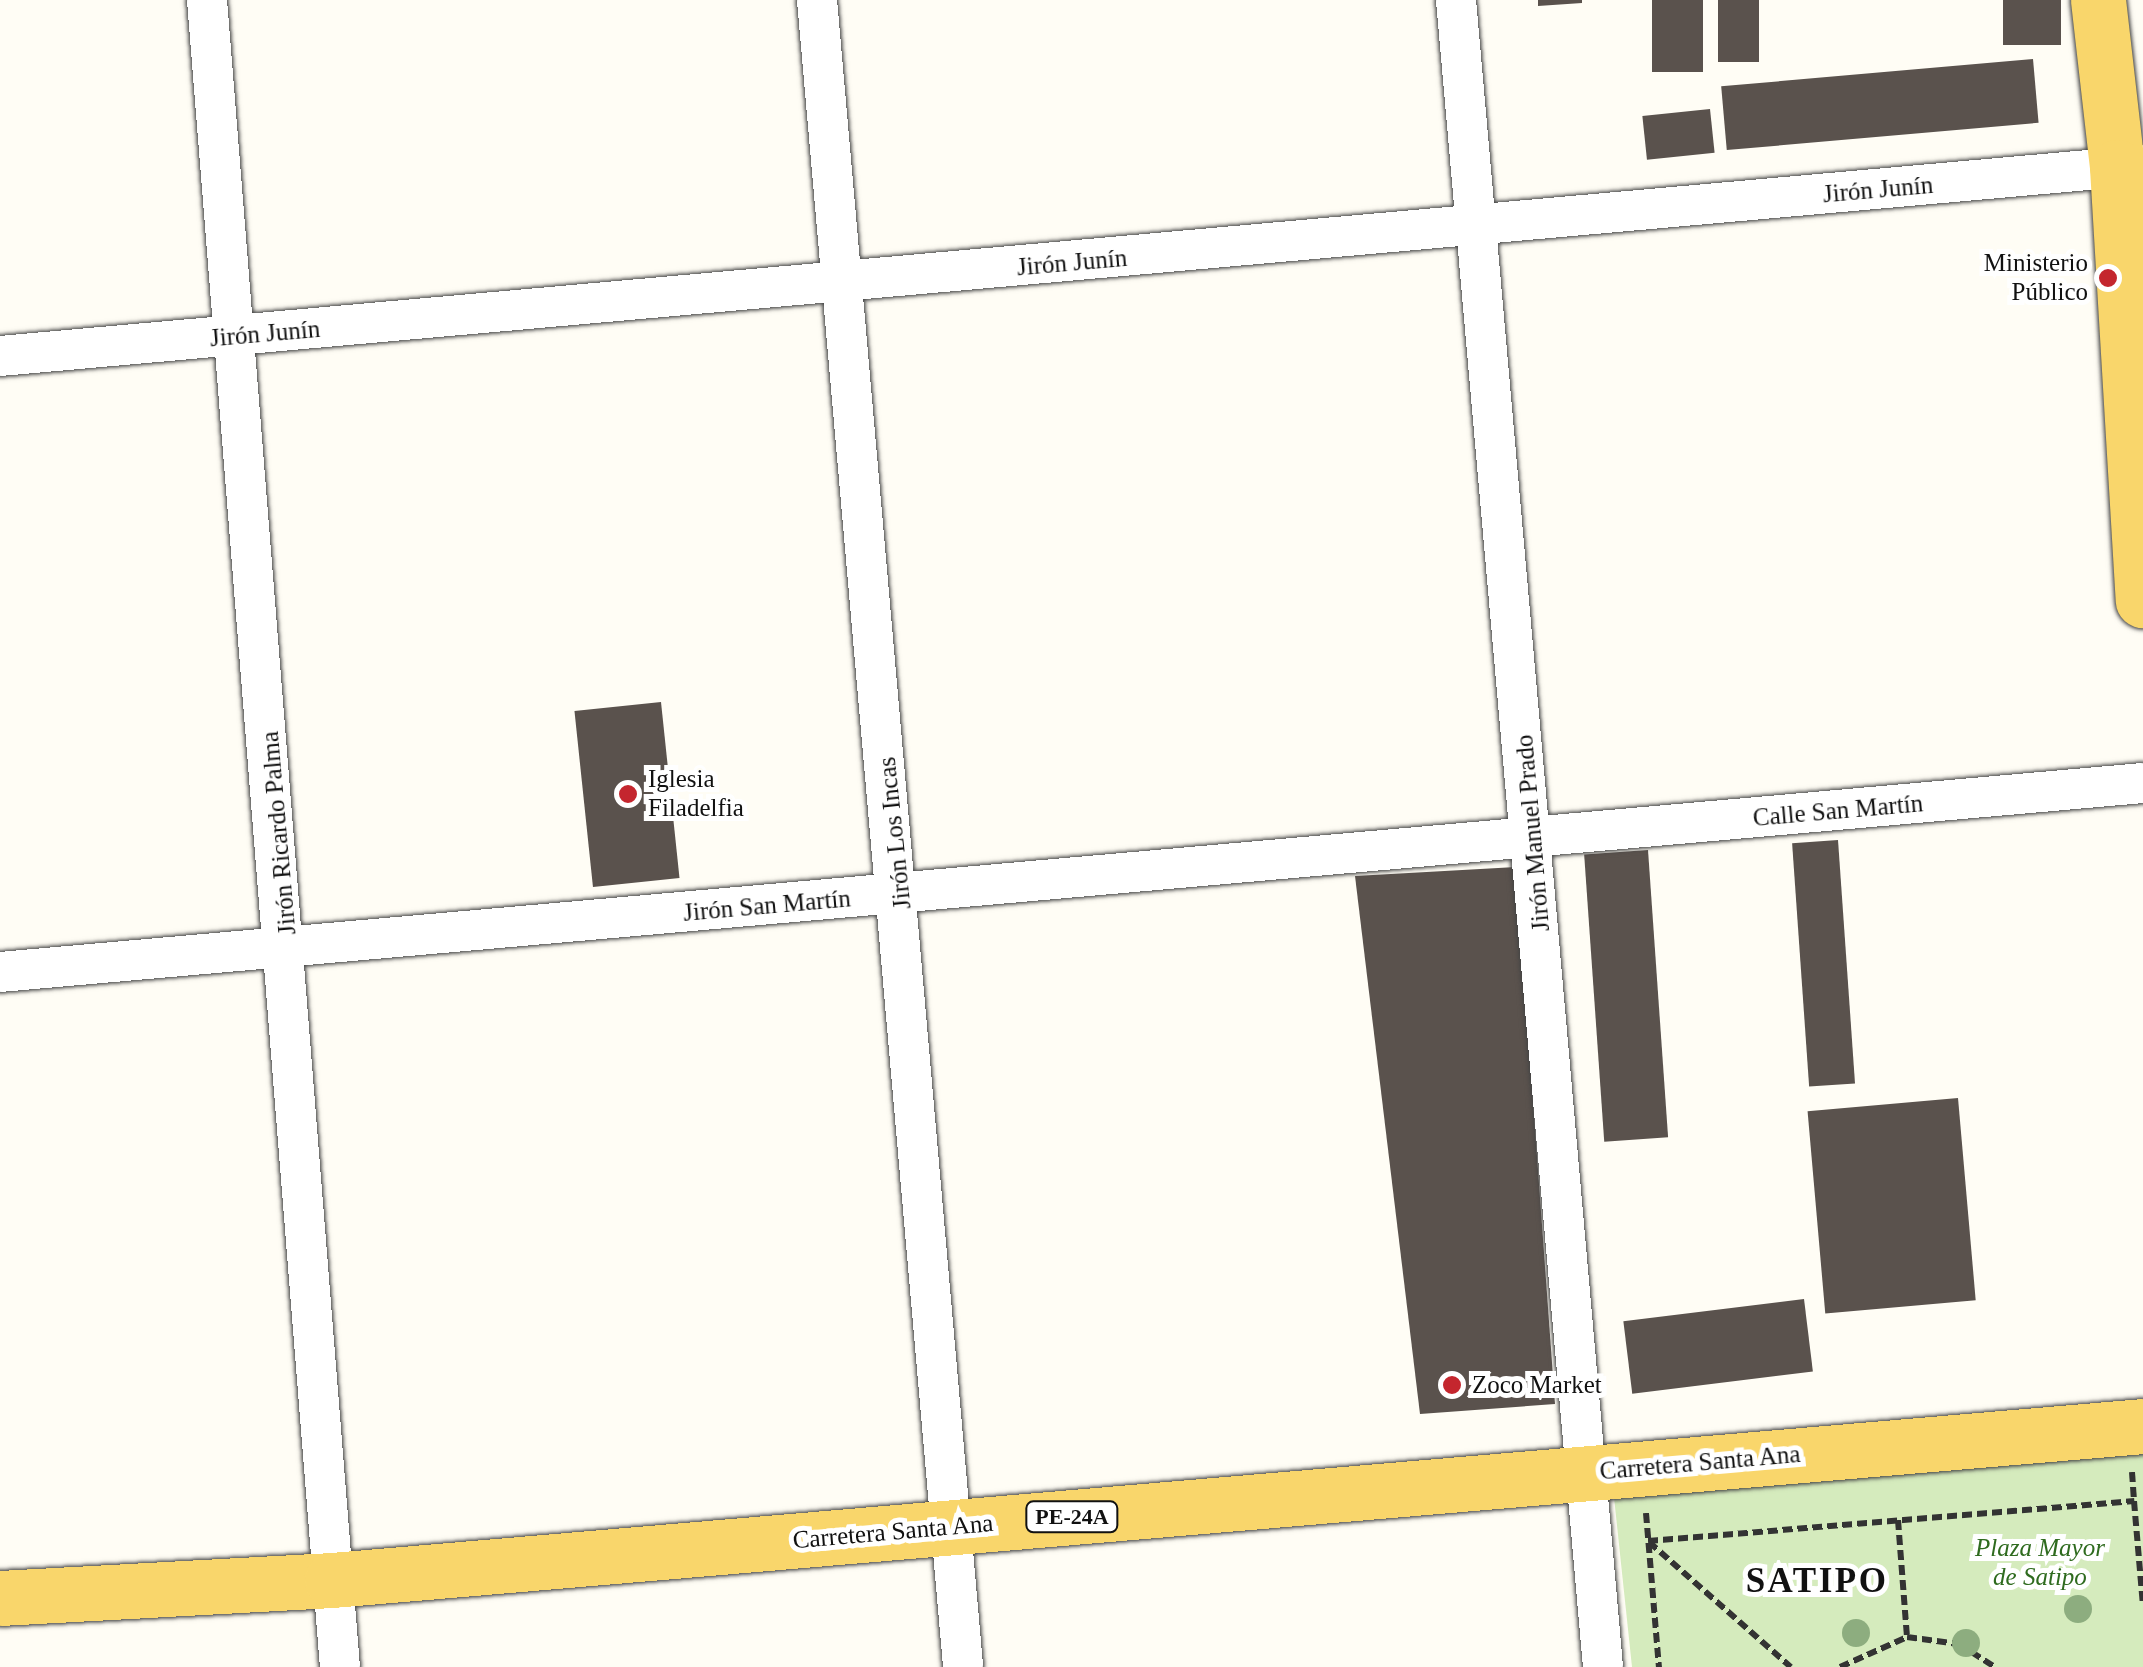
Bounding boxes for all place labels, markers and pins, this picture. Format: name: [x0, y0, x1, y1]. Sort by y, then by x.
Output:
place label: Ministerio Público: [1984, 249, 2088, 308]
marker: Ministerio Público: [2097, 267, 2119, 289]
place label: Iglesia Filadelfia: [648, 765, 744, 824]
marker: Iglesia Filadelfia: [617, 783, 639, 805]
place label: Zoco Market: [1472, 1370, 1602, 1400]
marker: Zoco Market: [1441, 1374, 1463, 1396]

